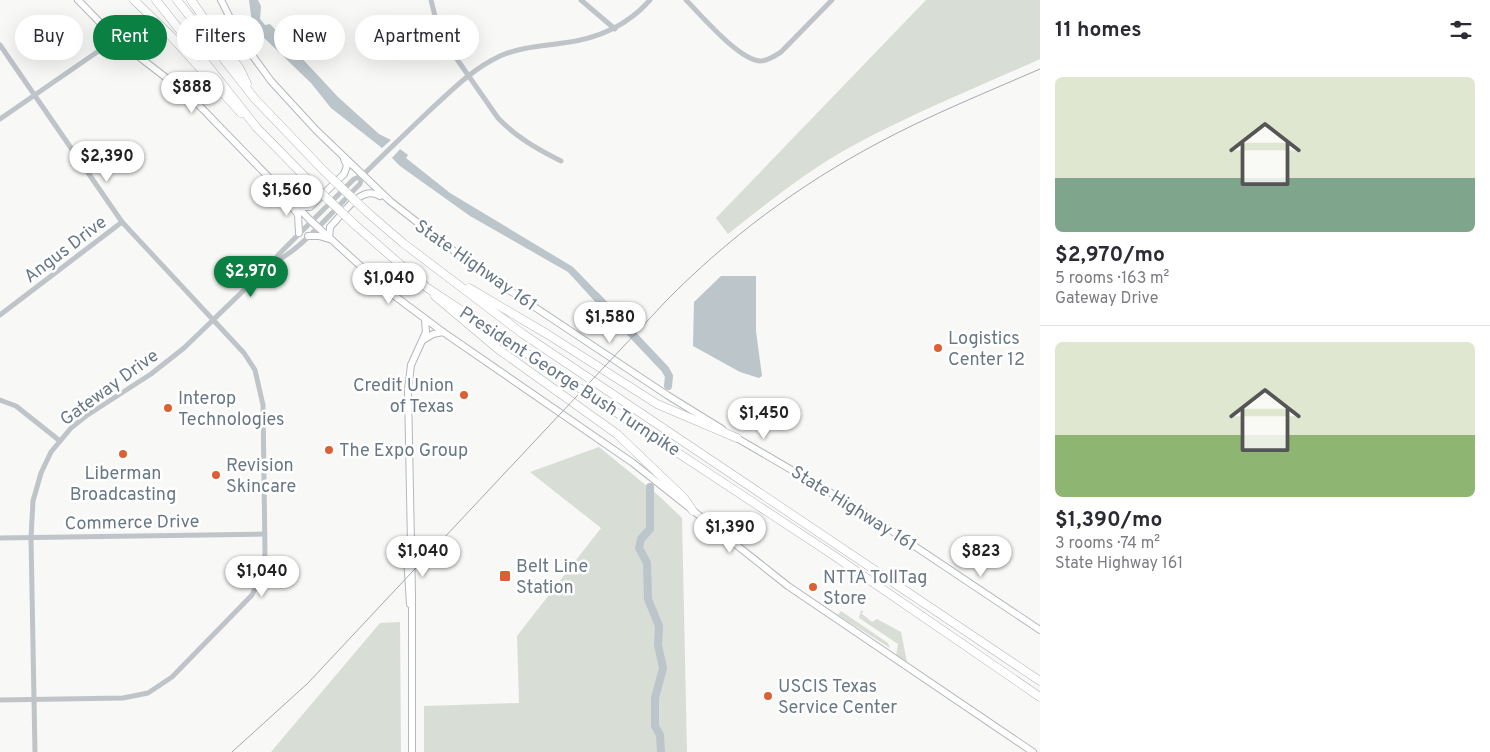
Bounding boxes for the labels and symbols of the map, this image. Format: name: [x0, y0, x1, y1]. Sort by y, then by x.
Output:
pin: $888: [162, 72, 222, 114]
pin: $2,390: [66, 140, 148, 183]
pin: $1,560: [246, 174, 328, 217]
street label: Angus Drive: [20, 211, 112, 289]
street label: State Highway 161: [409, 215, 541, 317]
pin: $2,970: [210, 256, 292, 298]
pin: $1,040: [348, 262, 430, 305]
street label: President George Bush Turnpike: [454, 302, 684, 462]
pin: $1,580: [569, 302, 651, 344]
place label: Logistics Center 12: [948, 328, 1025, 372]
marker: Logistics Center 12: [932, 342, 944, 354]
street label: Gateway Drive: [56, 345, 164, 432]
place label: Credit Union of Texas: [353, 375, 454, 419]
place label: Interop Technologies: [178, 388, 284, 432]
marker: Credit Union of Texas: [458, 389, 470, 401]
pin: $1,450: [723, 398, 805, 440]
marker: Interop Technologies: [162, 402, 174, 414]
place label: The Expo Group: [339, 440, 468, 463]
marker: The Expo Group: [323, 444, 335, 456]
marker: Liberman Broadcasting: [117, 448, 129, 460]
place label: Revision Skincare: [226, 455, 296, 499]
street label: State Highway 161: [786, 461, 920, 557]
place label: Liberman Broadcasting: [70, 463, 176, 507]
marker: Revision Skincare: [210, 469, 222, 481]
street label: Commerce Drive: [64, 511, 200, 536]
pin: $1,390: [689, 512, 771, 554]
pin: $1,040: [382, 536, 464, 578]
pin: $823: [951, 536, 1011, 578]
pin: $1,040: [221, 556, 303, 598]
place label: Belt Line Station: [516, 556, 588, 600]
place label: NTTA TollTag Store: [823, 567, 927, 611]
marker: Belt Line Station: [498, 569, 512, 583]
marker: NTTA TollTag Store: [807, 581, 819, 593]
place label: USCIS Texas Service Center: [778, 676, 897, 720]
marker: USCIS Texas Service Center: [762, 690, 774, 702]

